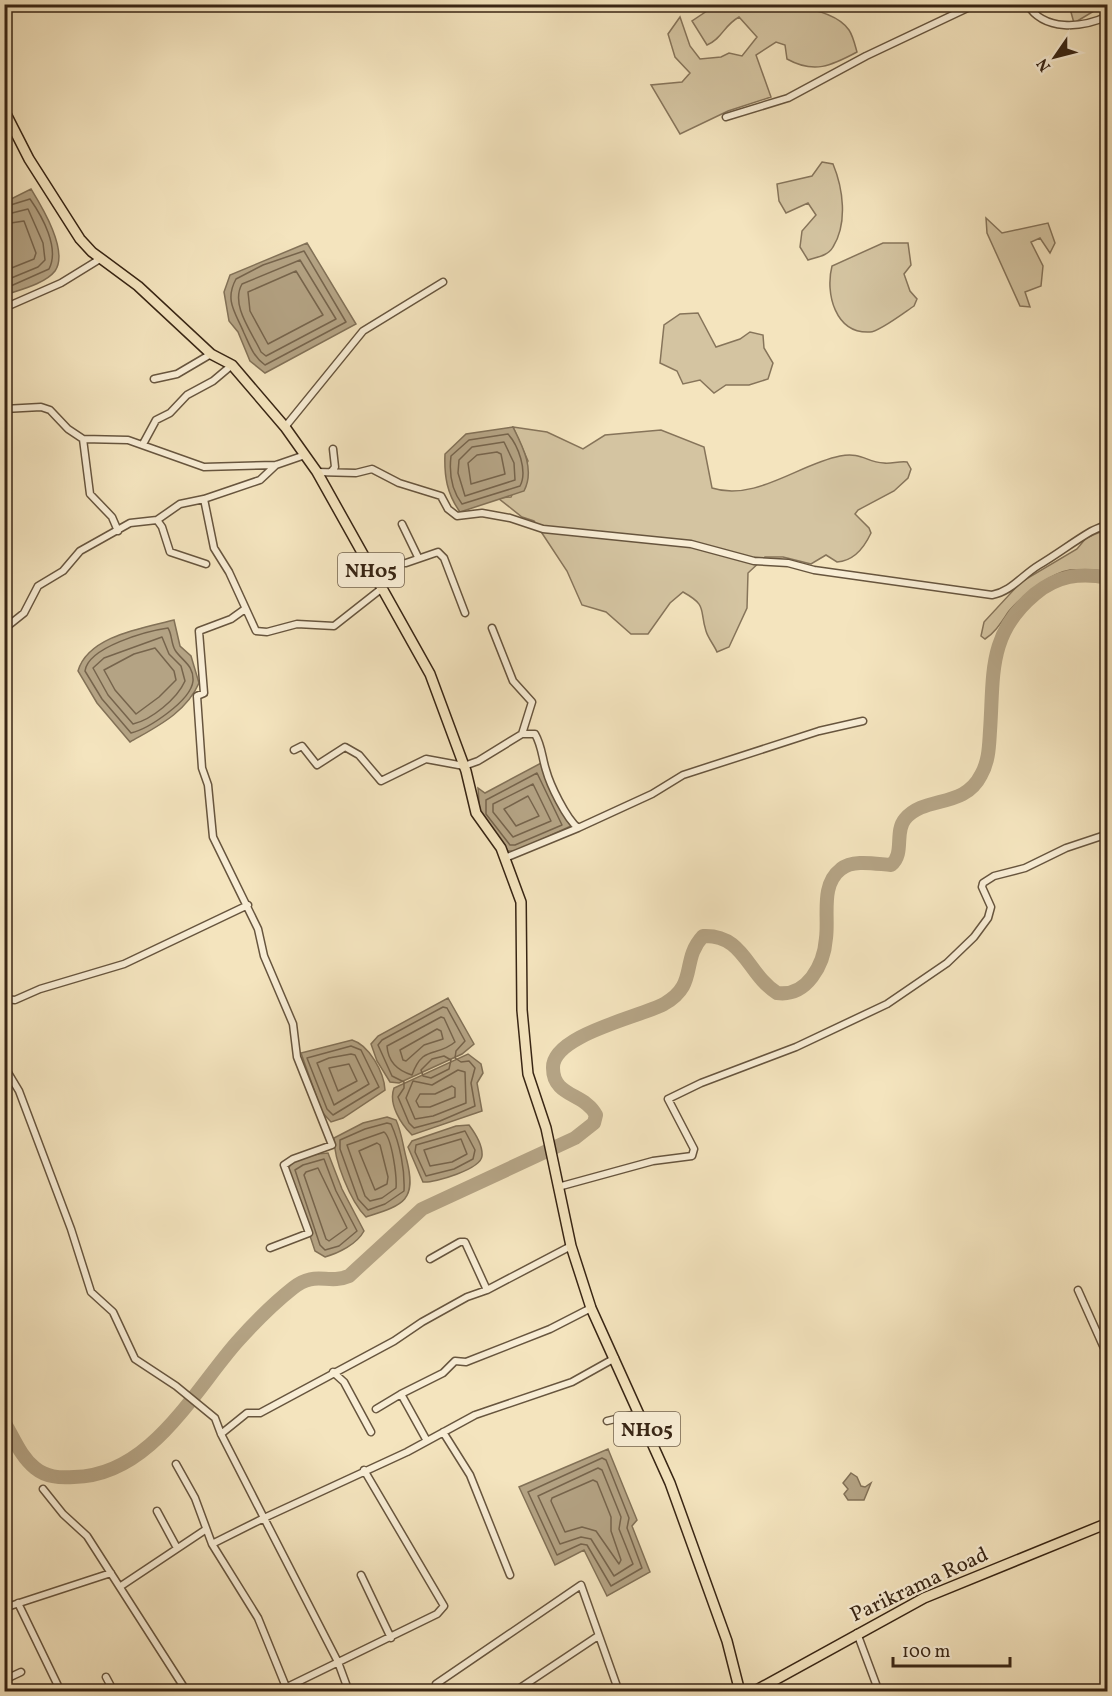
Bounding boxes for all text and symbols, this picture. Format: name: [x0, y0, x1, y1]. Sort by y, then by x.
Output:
north arrow: [1025, 27, 1085, 87]
text: N: [1032, 53, 1057, 76]
road number: NH05: [338, 553, 404, 587]
road number: NH05: [614, 1412, 680, 1446]
street label: Parikrama Road: [846, 1541, 993, 1630]
scale bar: [893, 1630, 1010, 1668]
text: 100 m: [902, 1640, 951, 1665]

